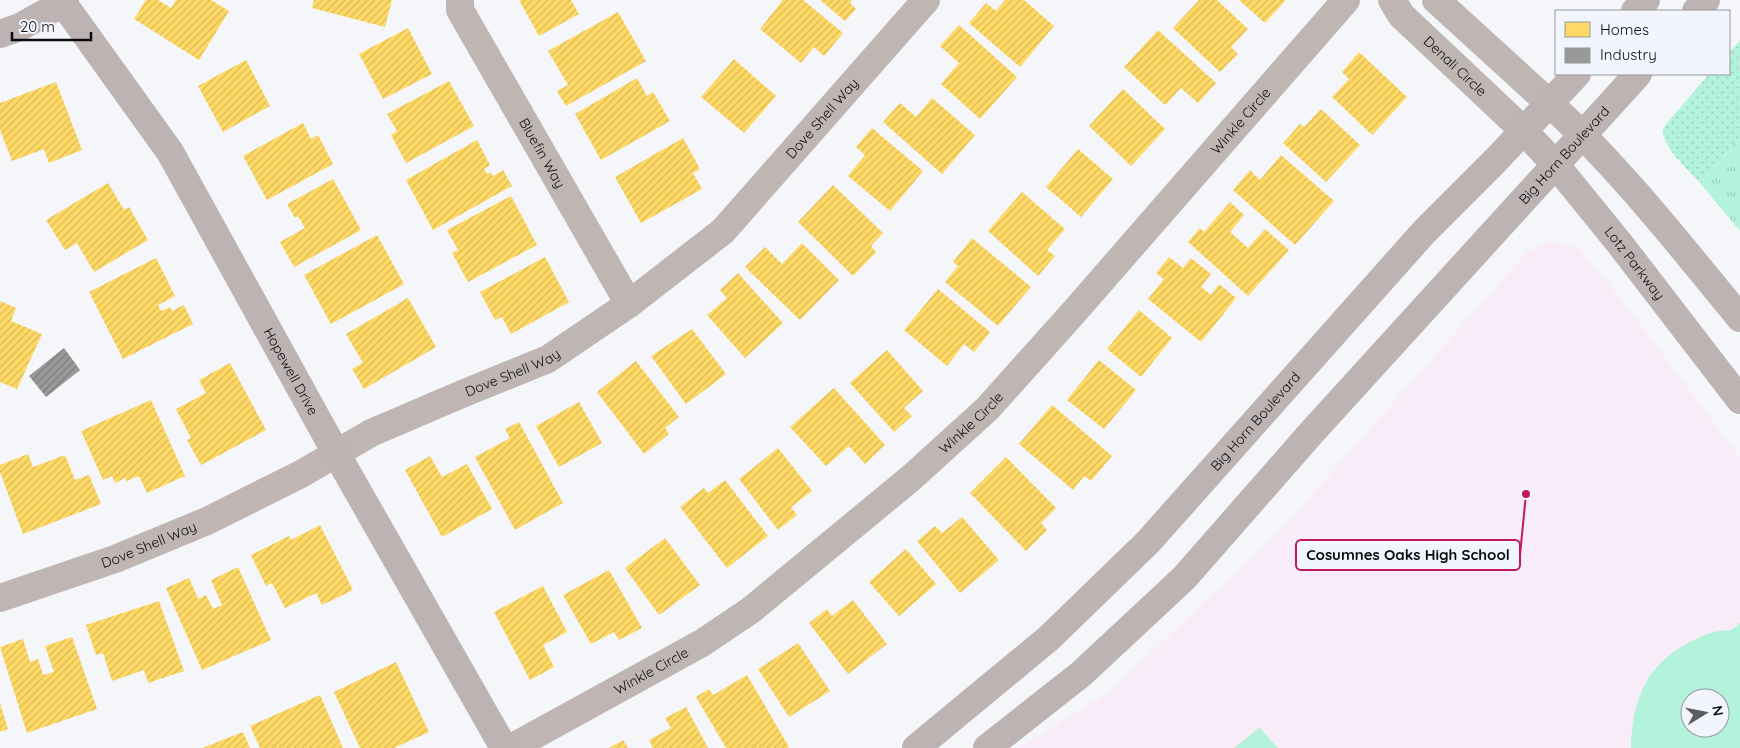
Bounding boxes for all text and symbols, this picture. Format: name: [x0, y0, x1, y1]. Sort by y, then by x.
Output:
scale bar: [12, 10, 91, 42]
legend: [1555, 10, 1730, 75]
text: 20 m: [20, 17, 55, 36]
text: Homes: [1600, 20, 1649, 39]
street label: Denali Circle: [1420, 32, 1491, 100]
text: Industry: [1600, 45, 1657, 64]
street label: Dove Shell Way: [782, 74, 862, 162]
street label: Winkle Circle: [1207, 84, 1275, 158]
street label: Big Horn Boulevard: [1515, 102, 1613, 208]
street label: Bluefin Way: [515, 115, 569, 191]
street label: Lotz Parkway: [1601, 223, 1669, 304]
street label: Hopewell Drive: [260, 324, 322, 418]
street label: Dove Shell Way: [462, 344, 564, 401]
street label: Big Horn Boulevard: [1207, 368, 1304, 475]
street label: Winkle Circle: [935, 388, 1007, 458]
street label: Dove Shell Way: [99, 517, 199, 572]
callout: Cosumnes Oaks High School: [1296, 540, 1520, 570]
text: Cosumnes Oaks High School: [1306, 545, 1510, 564]
street label: Winkle Circle: [611, 643, 692, 699]
north arrow: [1680, 688, 1730, 738]
text: N: [1708, 704, 1728, 717]

